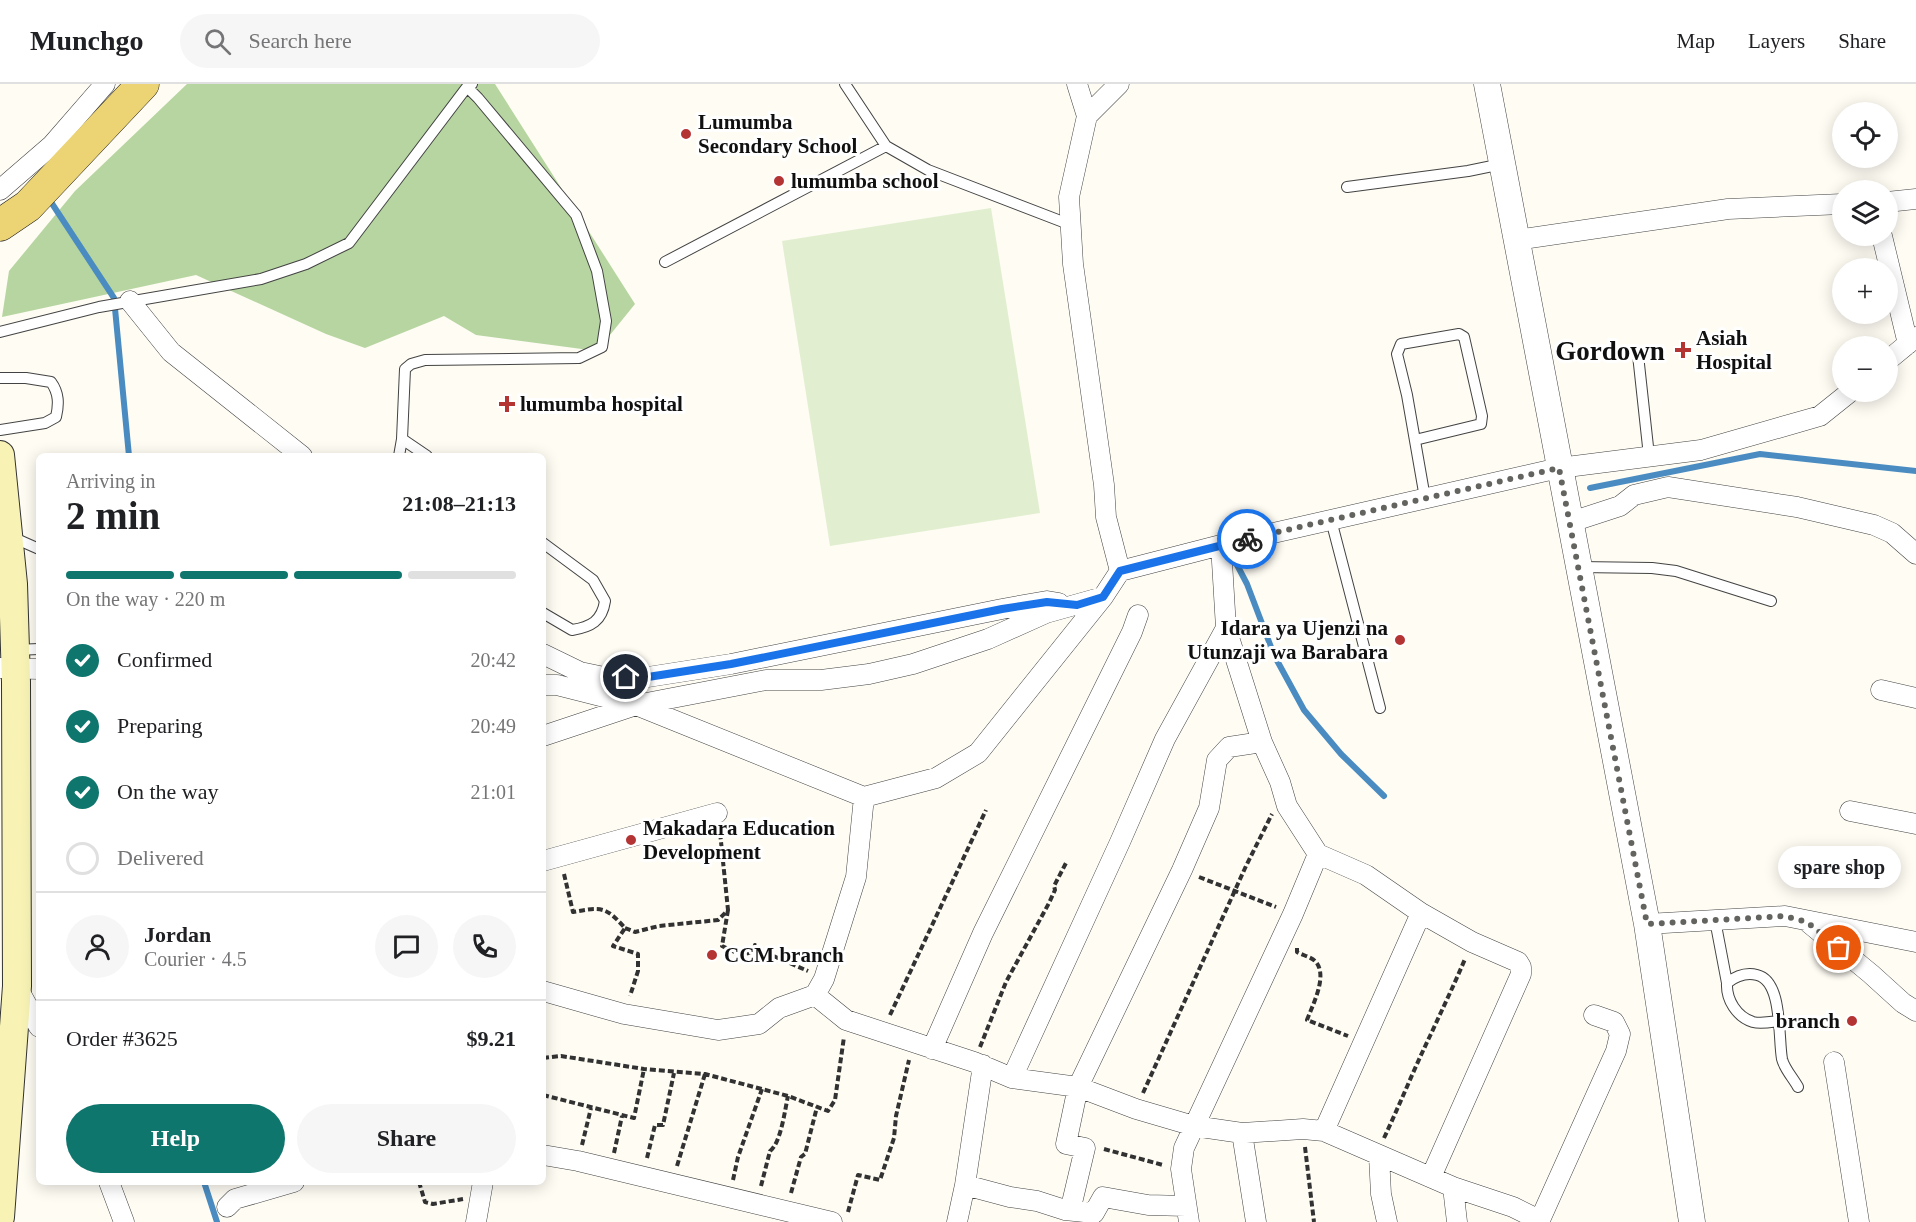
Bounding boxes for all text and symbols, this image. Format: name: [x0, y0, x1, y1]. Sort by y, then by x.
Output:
search box: [180, 14, 600, 68]
text: Munchgo: [30, 25, 144, 56]
icon: search: [201, 25, 234, 58]
text: Search here: [249, 28, 352, 53]
text: Map: [1677, 29, 1715, 53]
text: Layers: [1748, 29, 1805, 53]
text: Share: [1838, 29, 1886, 53]
map controls: [1832, 102, 1898, 402]
button: locate: [1832, 102, 1898, 168]
place label: Lumumba Secondary School: [698, 110, 857, 158]
marker: Lumumba Secondary School: [679, 127, 693, 141]
place label: lumumba school: [791, 169, 939, 193]
marker: lumumba school: [772, 174, 786, 188]
button: layers: [1832, 180, 1898, 246]
button: +: [1832, 258, 1898, 324]
place label: Asiah Hospital: [1696, 326, 1772, 374]
district label: Gordown: [1555, 336, 1665, 366]
button: −: [1832, 336, 1898, 402]
marker: Asiah Hospital: [1674, 341, 1692, 359]
place label: lumumba hospital: [520, 392, 683, 416]
marker: lumumba hospital: [498, 395, 516, 413]
text: Arriving in: [66, 470, 155, 492]
text: 21:08–21:13: [402, 491, 516, 516]
text: 2 min: [66, 494, 160, 537]
courier: [1217, 509, 1277, 569]
icon: bike: [1231, 523, 1264, 556]
text: On the way · 220 m: [66, 588, 225, 610]
place label: Idara ya Ujenzi na Utunzaji wa Barabara: [1187, 616, 1388, 664]
marker: Idara ya Ujenzi na Utunzaji wa Barabara: [1393, 633, 1407, 647]
icon: check: [66, 644, 99, 677]
text: Confirmed: [117, 647, 212, 672]
text: 20:42: [470, 649, 516, 671]
pin: [600, 651, 651, 702]
icon: home: [609, 660, 642, 693]
icon: check: [66, 710, 99, 743]
text: Preparing: [117, 713, 203, 738]
text: 20:49: [470, 715, 516, 737]
icon: check: [66, 776, 99, 809]
text: On the way: [117, 779, 218, 804]
text: 21:01: [470, 781, 516, 803]
place label: Makadara Education Development: [643, 816, 835, 864]
marker: Makadara Education Development: [624, 833, 638, 847]
text: Delivered: [117, 845, 204, 870]
callout: spare shop: [1778, 846, 1900, 888]
text: spare shop: [1794, 856, 1885, 878]
button: person: [66, 915, 129, 978]
button: chat: [375, 915, 438, 978]
button: phone: [453, 915, 516, 978]
text: Jordan: [144, 922, 211, 947]
pin: [1813, 922, 1864, 973]
icon: bag: [1822, 931, 1855, 964]
place label: CCM branch: [724, 943, 844, 967]
text: Courier · 4.5: [144, 948, 247, 970]
marker: CCM branch: [705, 948, 719, 962]
place label: branch: [1776, 1009, 1840, 1033]
marker: branch: [1845, 1014, 1859, 1028]
text: Order #3625: [66, 1026, 178, 1051]
text: $9.21: [467, 1026, 516, 1051]
button: Help: [66, 1104, 285, 1173]
button: Share: [297, 1104, 516, 1173]

